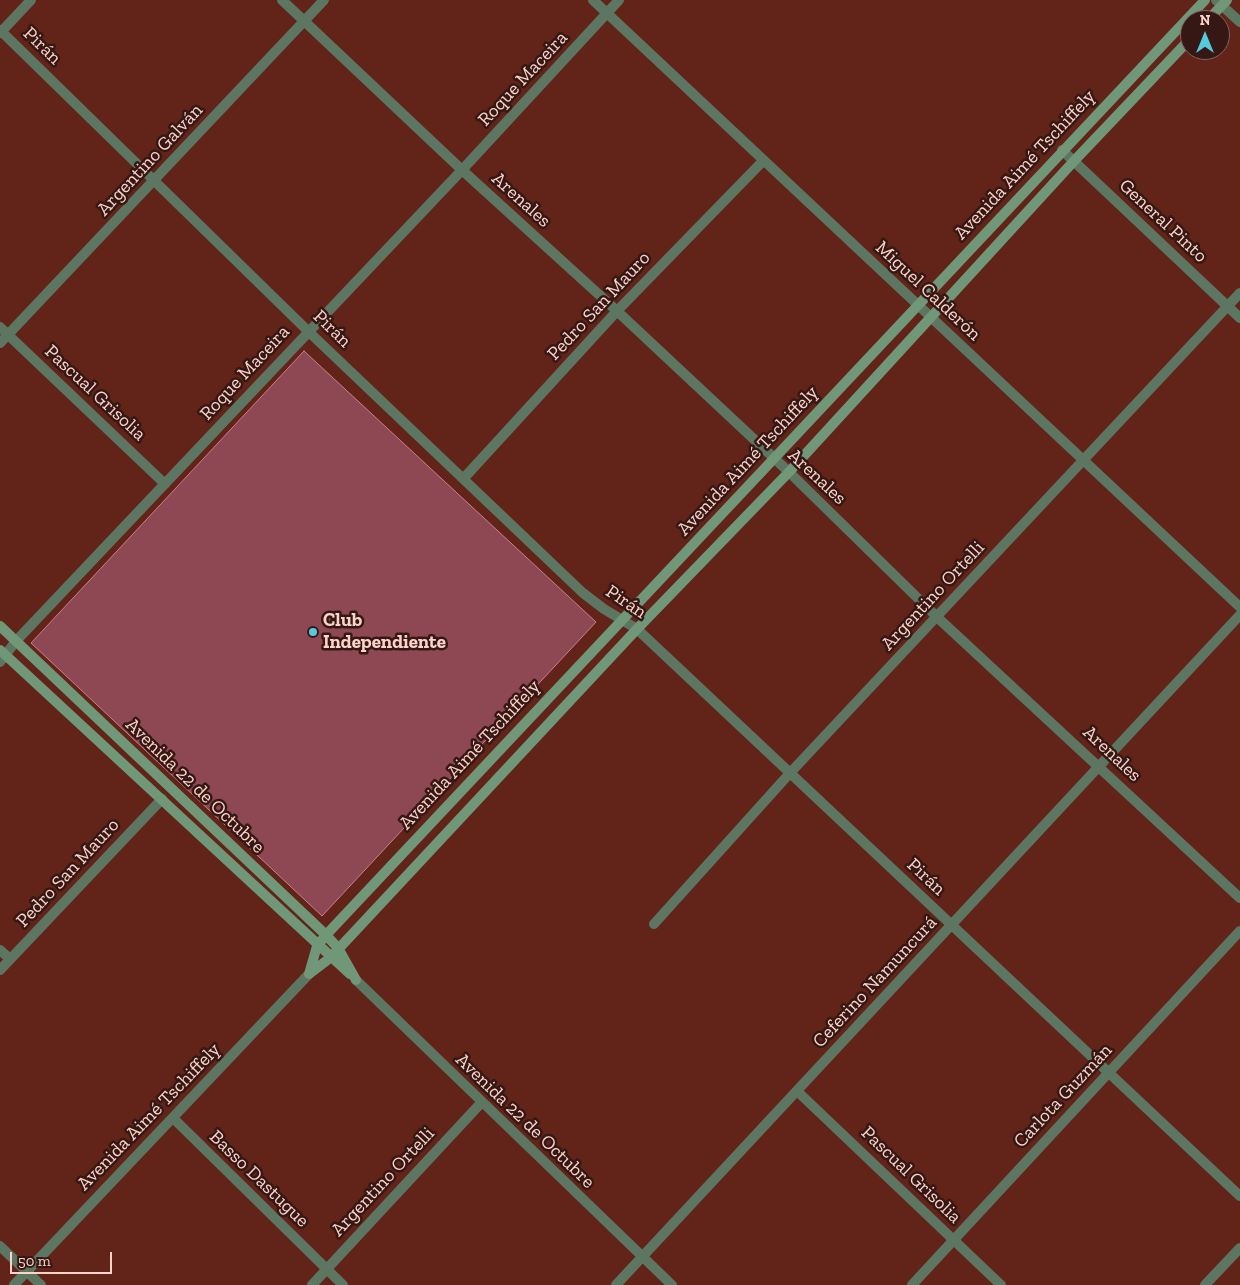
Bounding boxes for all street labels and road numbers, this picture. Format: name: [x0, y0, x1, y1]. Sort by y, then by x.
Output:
street label: Pirán: [18, 22, 66, 70]
street label: Roque Maceira: [473, 27, 573, 131]
street label: Avenida Aimé Tschiffely: [950, 85, 1100, 245]
street label: Argentino Galván: [92, 99, 208, 221]
street label: Arenales: [487, 168, 555, 232]
street label: General Pinto: [1114, 174, 1212, 268]
street label: Miguel Calderón: [871, 236, 985, 346]
street label: Pedro San Mauro: [543, 247, 655, 365]
street label: Pirán: [308, 305, 356, 353]
street label: Roque Maceira: [195, 321, 295, 425]
street label: Pascual Grisolia: [40, 340, 150, 446]
street label: Avenida Aimé Tschiffely: [673, 381, 823, 541]
street label: Arenales: [783, 444, 851, 510]
street label: Argentino Ortelli: [877, 537, 989, 655]
street label: Pirán: [601, 580, 651, 624]
street label: Avenida Aimé Tschiffely: [395, 675, 545, 835]
street label: Avenida 22 de Octubre: [121, 714, 269, 858]
street label: Arenales: [1078, 721, 1146, 787]
street label: Pedro San Mauro: [12, 814, 124, 932]
street label: Pirán: [902, 854, 950, 900]
street label: Ceferino Namuncurá: [808, 911, 942, 1053]
street label: Avenida Aimé Tschiffely: [73, 1039, 225, 1195]
street label: Carlota Guzmán: [1009, 1039, 1117, 1153]
street label: Avenida 22 de Octubre: [451, 1049, 599, 1193]
street label: Pascual Grisolia: [856, 1122, 966, 1228]
street label: Argentino Ortelli: [327, 1123, 439, 1241]
street label: Basso Dastugue: [204, 1126, 314, 1232]

